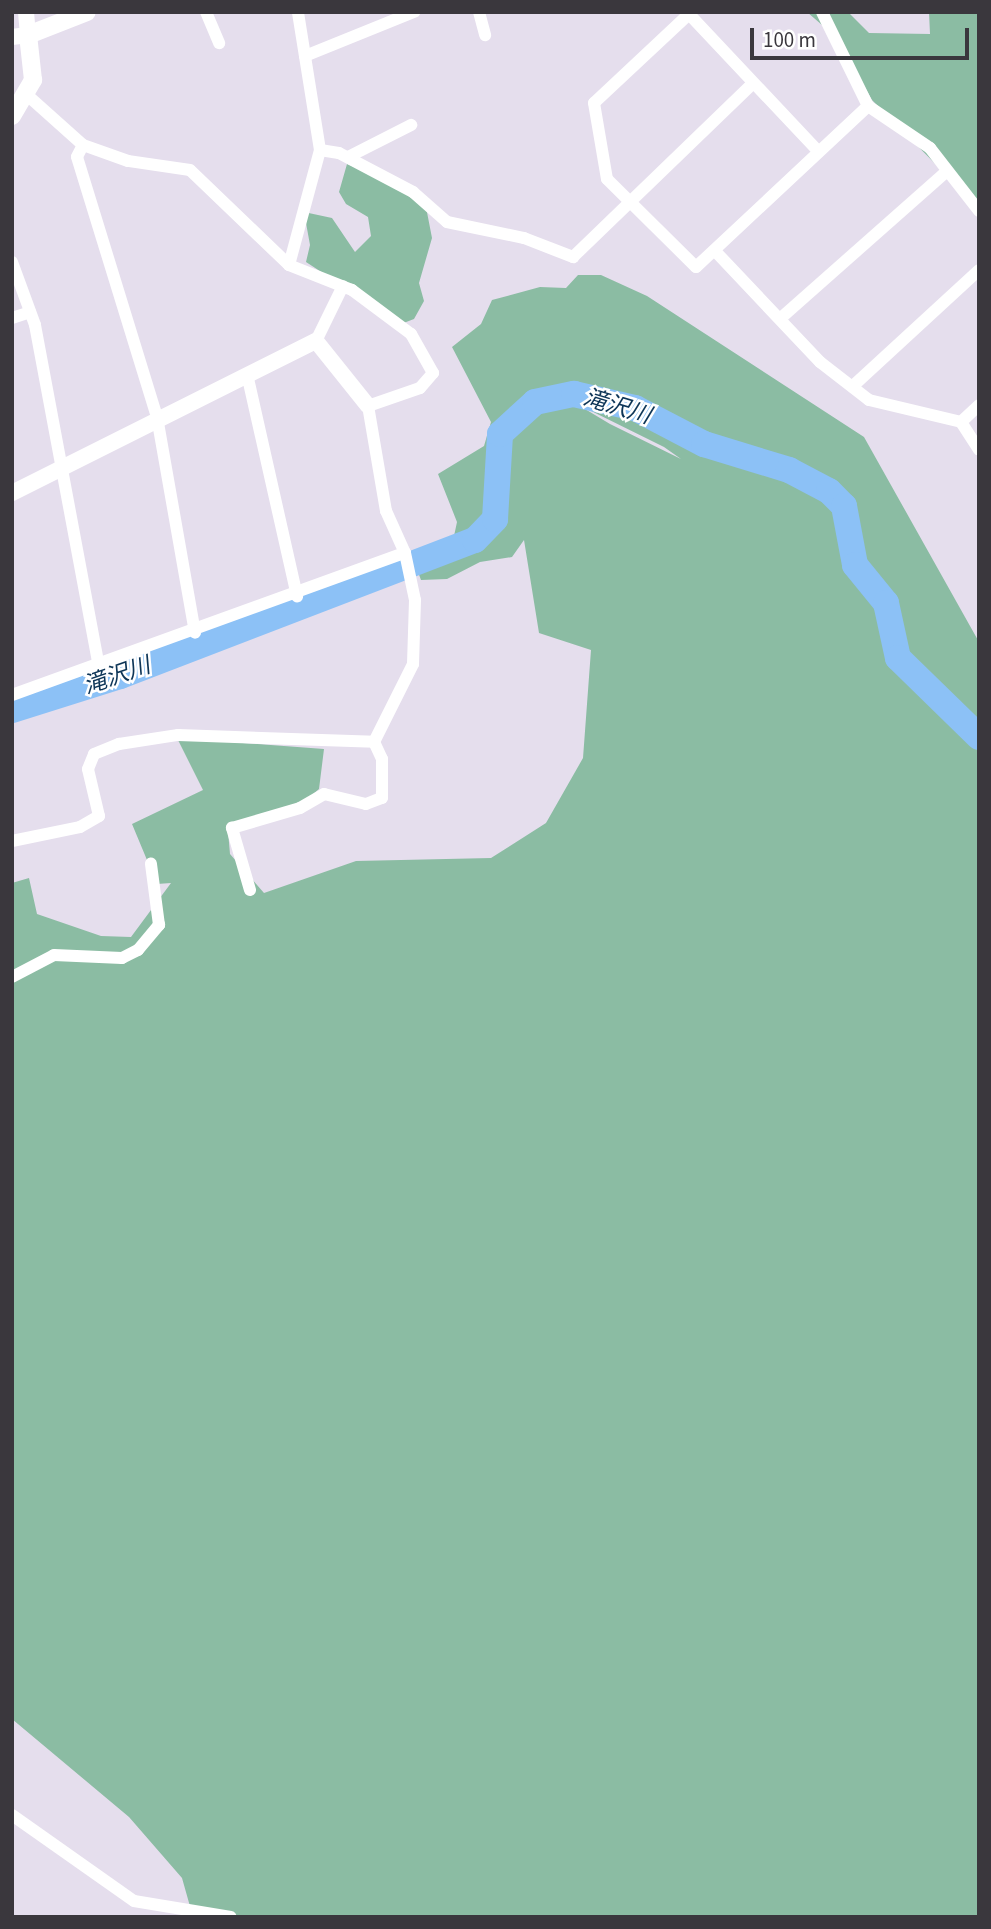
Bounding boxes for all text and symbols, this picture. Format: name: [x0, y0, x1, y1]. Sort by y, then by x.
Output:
scale bar: [753, 14, 972, 58]
text: 100 m: [763, 25, 816, 55]
water label: 滝沢川: [580, 384, 654, 430]
water label: 滝沢川: [80, 652, 154, 700]

